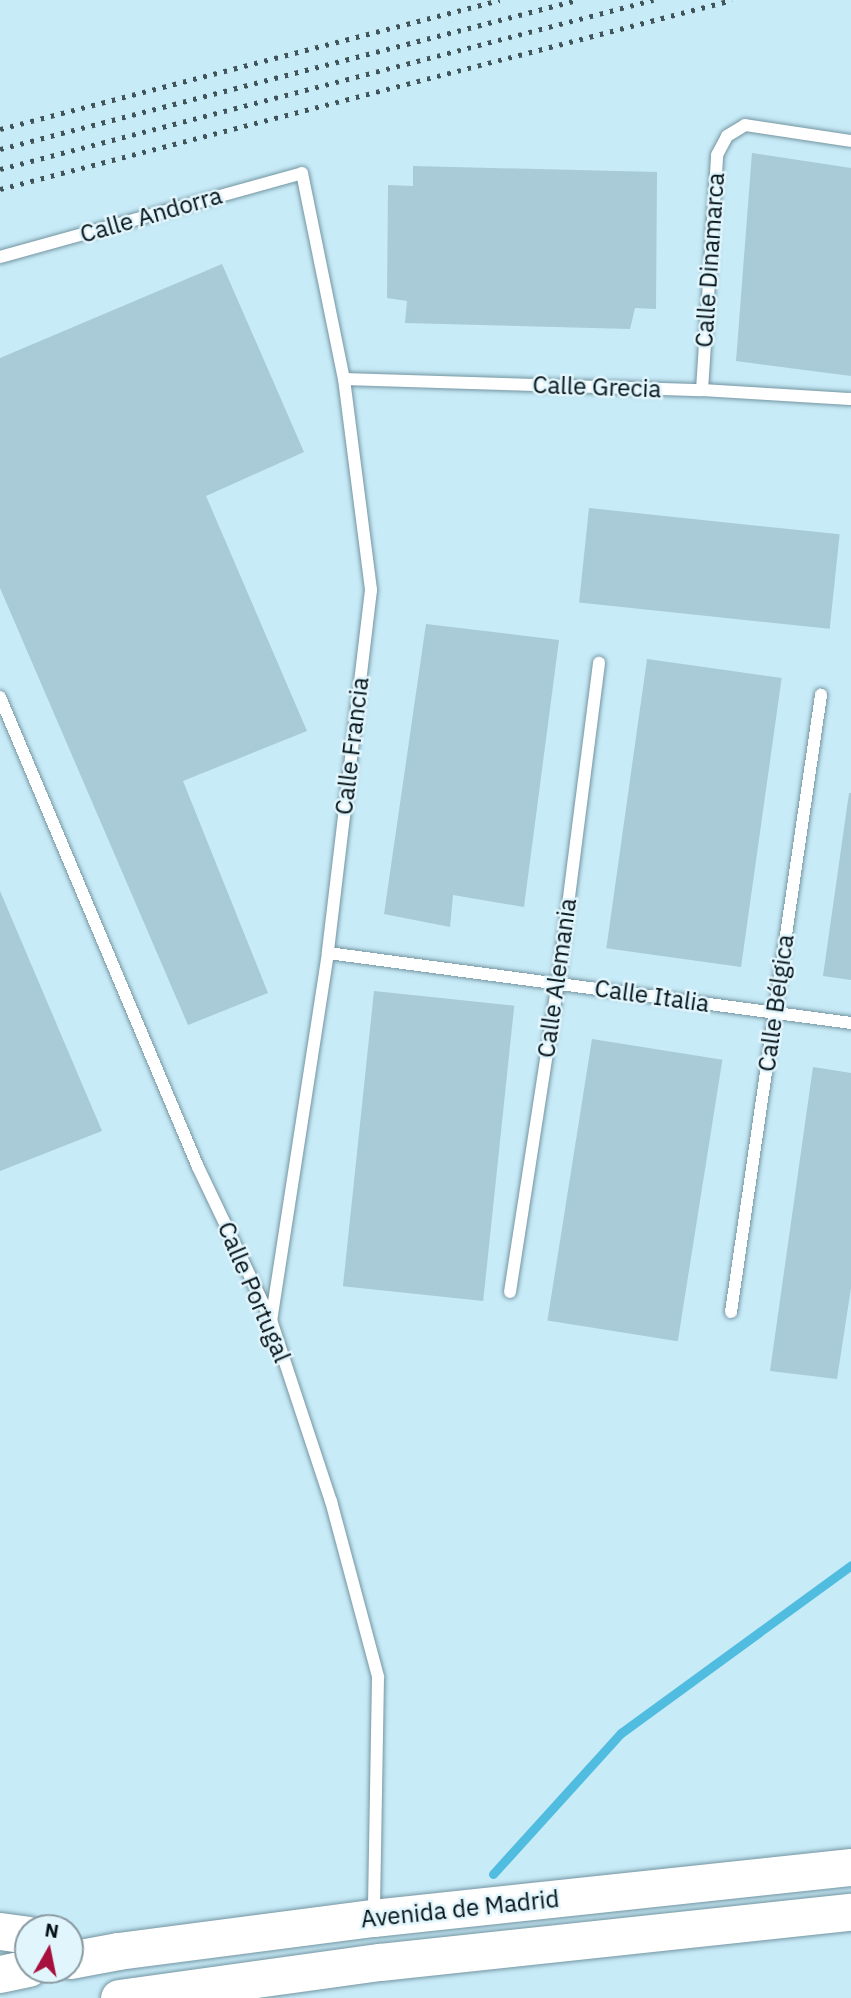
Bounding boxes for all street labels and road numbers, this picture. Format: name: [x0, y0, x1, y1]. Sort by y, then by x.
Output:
street label: Calle Dinamarca: [690, 172, 730, 348]
street label: Calle Andorra: [77, 181, 225, 249]
street label: Calle Grecia: [532, 370, 662, 404]
street label: Calle Francia: [329, 676, 375, 816]
street label: Calle Alemania: [532, 896, 582, 1060]
street label: Calle Bélgica: [752, 932, 800, 1074]
street label: Calle Italia: [593, 974, 711, 1018]
street label: Calle Portugal: [211, 1217, 297, 1367]
street label: Avenida de Madrid: [359, 1884, 561, 1934]

